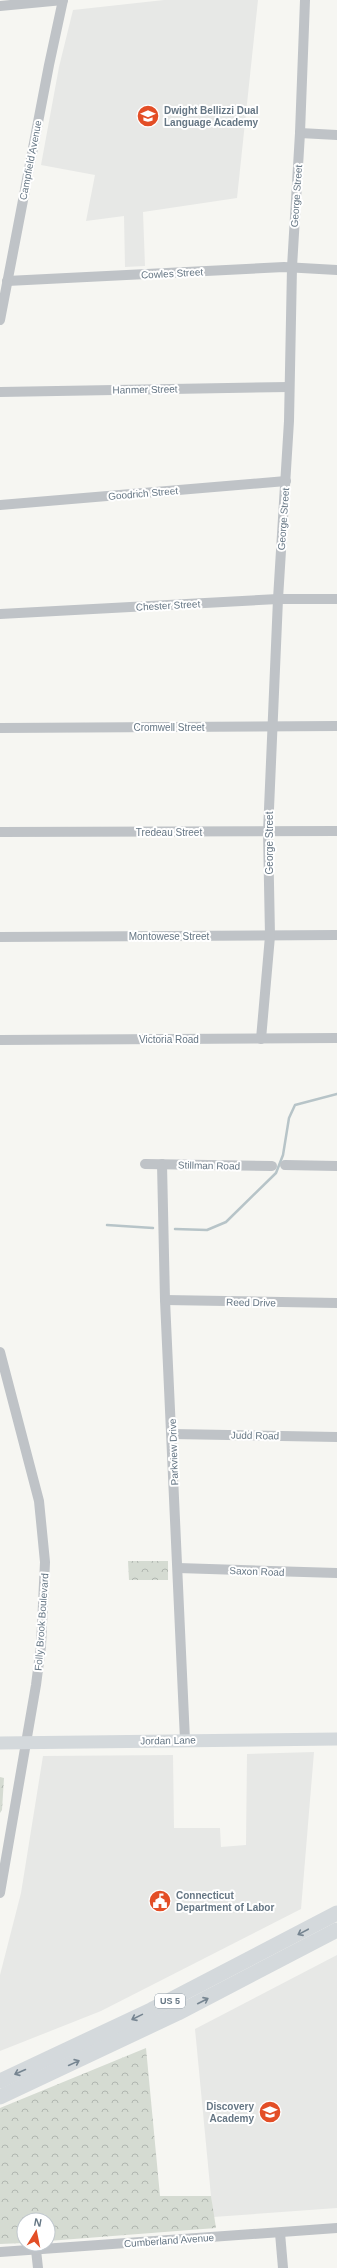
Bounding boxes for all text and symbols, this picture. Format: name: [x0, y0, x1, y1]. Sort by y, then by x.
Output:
school or university icon: Dwight Bellizzi Dual Language Academy: [135, 103, 161, 129]
place label: Dwight Bellizzi Dual Language Academy: [164, 105, 259, 128]
street label: Campfield Avenue: [17, 119, 44, 201]
street label: George Street: [289, 164, 304, 228]
street label: Cowles Street: [141, 266, 204, 281]
street label: Hanmer Street: [112, 383, 178, 396]
street label: Goodrich Street: [108, 485, 179, 502]
street label: George Street: [276, 487, 291, 551]
street label: Chester Street: [136, 598, 201, 613]
street label: Cromwell Street: [133, 722, 205, 733]
street label: George Street: [264, 811, 275, 874]
street label: Tredeau Street: [136, 827, 202, 838]
street label: Montowese Street: [129, 931, 210, 942]
street label: Victoria Road: [139, 1034, 199, 1045]
street label: Stillman Road: [178, 1159, 240, 1172]
street label: Reed Drive: [226, 1297, 277, 1308]
street label: Parkview Drive: [167, 1418, 180, 1485]
street label: Judd Road: [231, 1430, 279, 1441]
street label: Saxon Road: [229, 1565, 285, 1578]
street label: Folly Brook Boulevard: [33, 1573, 50, 1671]
street label: Jordan Lane: [140, 1735, 196, 1746]
public building icon: Connecticut Department of Labor: [147, 1888, 173, 1914]
place label: Connecticut Department of Labor: [176, 1890, 274, 1913]
one-way arrow: [297, 1929, 309, 1936]
road number: US 5: [155, 1994, 185, 2008]
one-way arrow: [197, 1996, 209, 2004]
one-way arrow: [132, 2014, 144, 2021]
one-way arrow: [67, 2059, 79, 2066]
one-way arrow: [14, 2069, 26, 2076]
school or university icon: Discovery Academy: [257, 2099, 283, 2125]
place label: Discovery Academy: [206, 2101, 254, 2124]
north arrow: [16, 2212, 56, 2252]
text: N: [33, 2216, 43, 2229]
street label: Cumberland Avenue: [124, 2232, 215, 2249]

